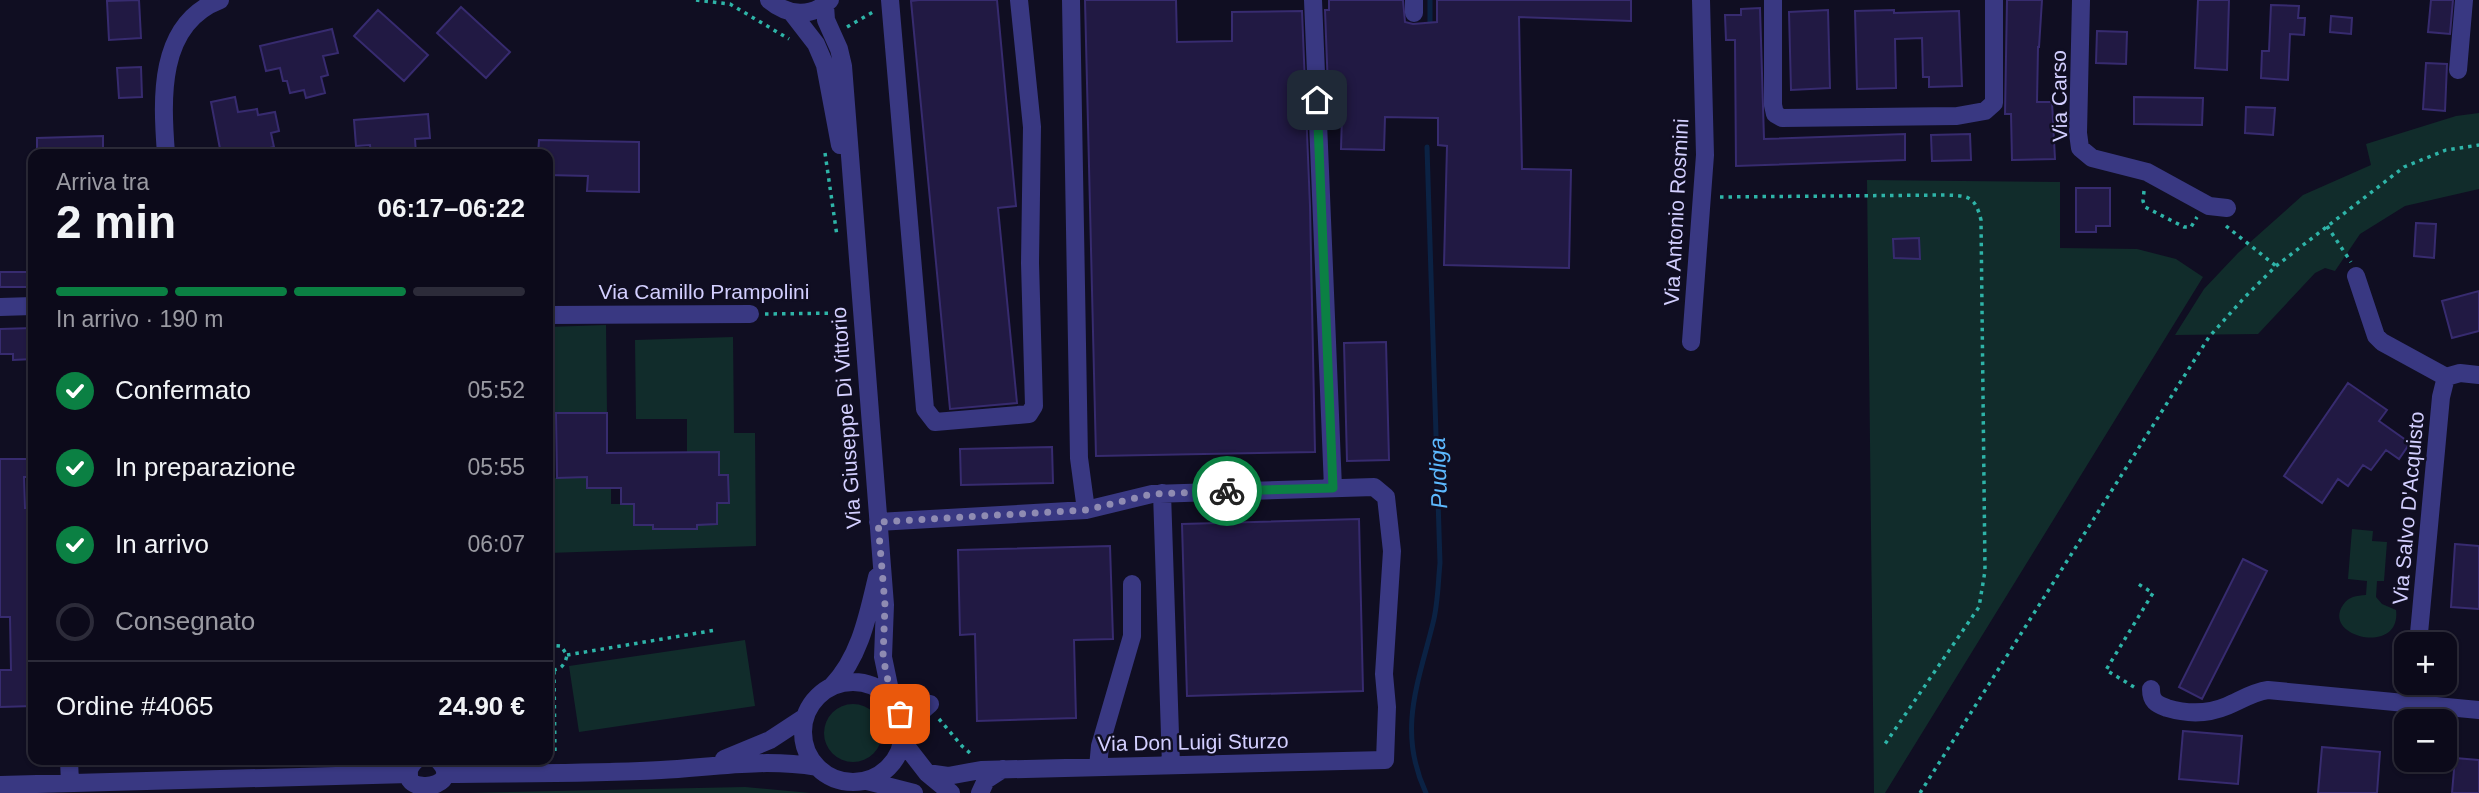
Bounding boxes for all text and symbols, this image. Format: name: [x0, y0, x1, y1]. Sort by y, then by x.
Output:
street label: Via Carso: [2047, 50, 2071, 142]
pin: [1287, 70, 1347, 130]
icon: home: [1298, 81, 1336, 119]
street label: Via Antonio Rosmini: [1660, 118, 1692, 306]
text: Arriva tra: [56, 169, 149, 195]
text: 06:17–06:22: [378, 193, 525, 223]
text: 2 min: [56, 196, 176, 248]
street label: Via Camillo Prampolini: [599, 280, 809, 303]
text: In arrivo · 190 m: [56, 306, 223, 332]
street label: Via Giuseppe Di Vittorio: [827, 306, 865, 530]
icon: check: [56, 372, 94, 410]
text: Confermato: [115, 375, 251, 405]
text: 05:52: [467, 377, 525, 403]
street label: Via Salvo D'Acquisto: [2388, 410, 2428, 606]
water label: Pudiga: [1424, 437, 1452, 509]
icon: check: [56, 449, 94, 487]
text: In preparazione: [115, 452, 296, 482]
text: 05:55: [467, 454, 525, 480]
courier: [1192, 456, 1262, 526]
icon: bike: [1208, 472, 1246, 510]
icon: check: [56, 526, 94, 564]
text: In arrivo: [115, 529, 209, 559]
text: 06:07: [467, 531, 525, 557]
text: Consegnato: [115, 606, 255, 636]
map controls: [2394, 632, 2457, 772]
button: +: [2394, 632, 2457, 695]
pin: [870, 684, 930, 744]
text: Ordine #4065: [56, 691, 214, 721]
text: 24.90 €: [438, 691, 525, 721]
icon: bag: [881, 695, 919, 733]
button: −: [2394, 709, 2457, 772]
street label: Via Don Luigi Sturzo: [1097, 729, 1289, 755]

